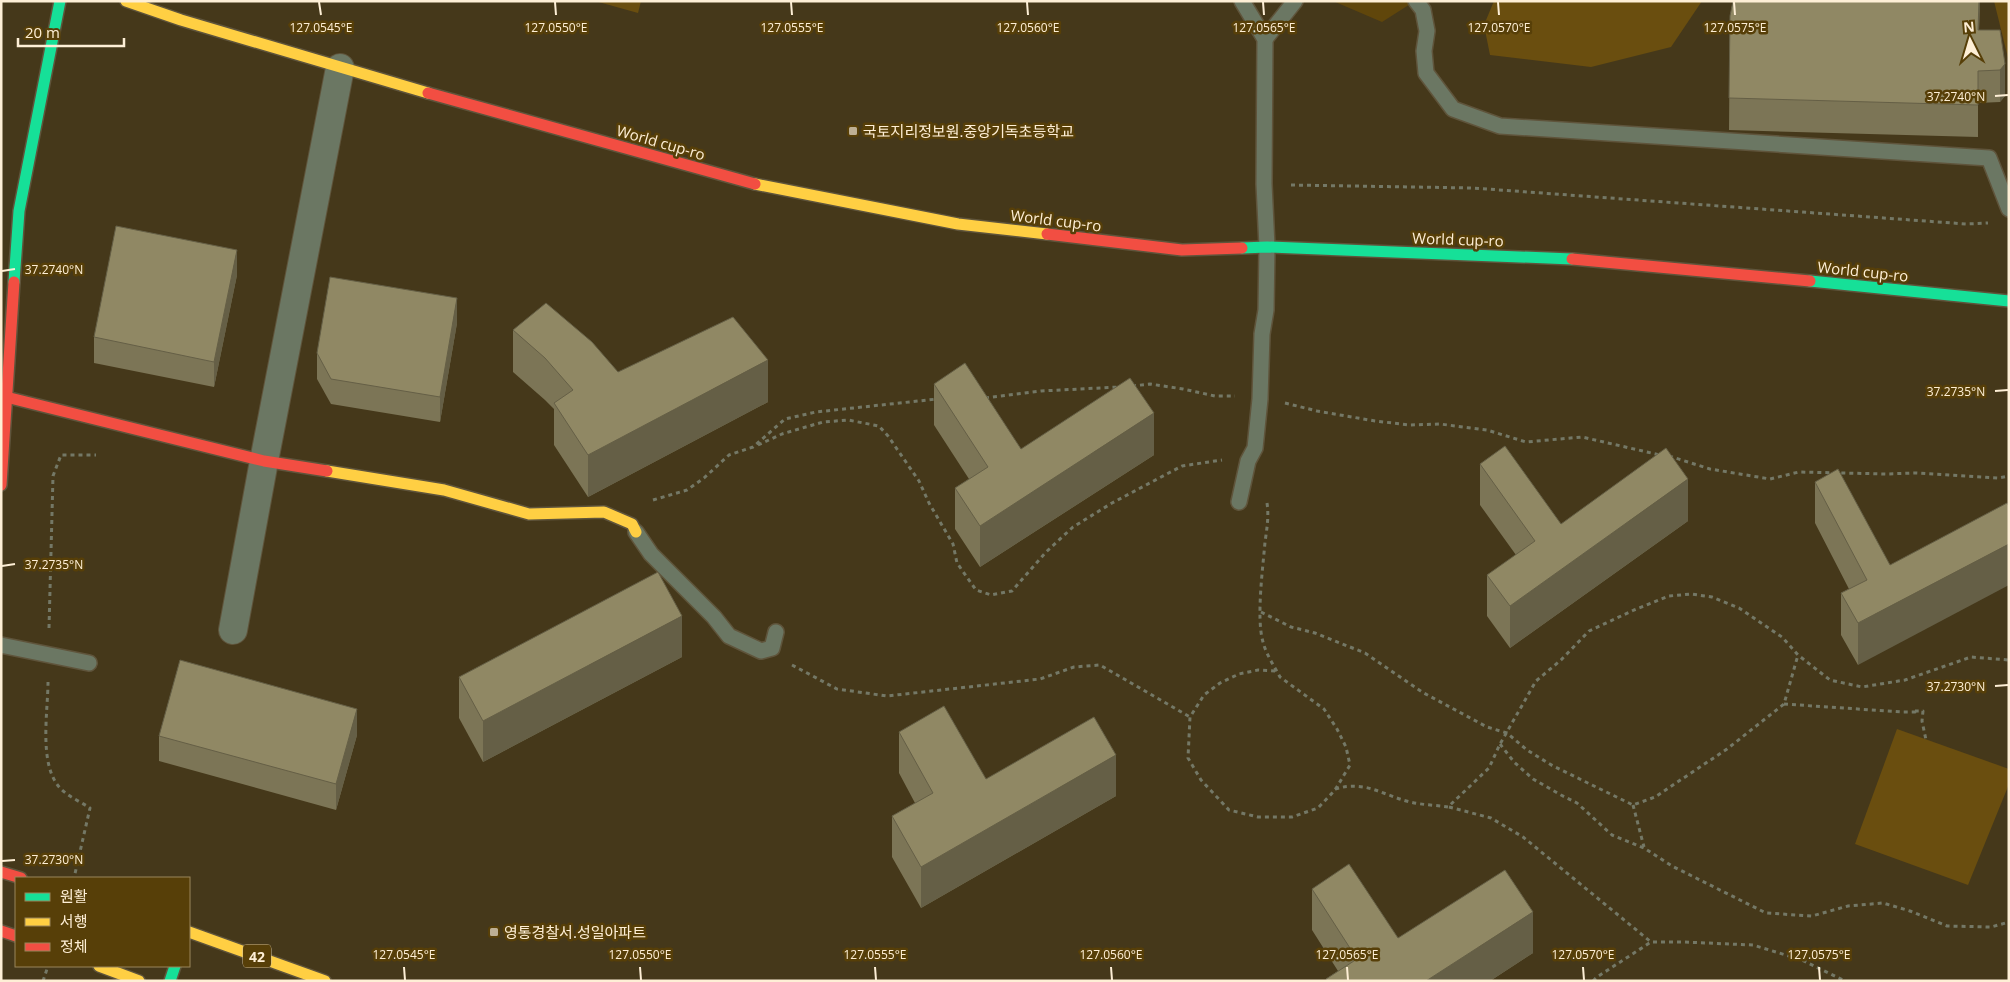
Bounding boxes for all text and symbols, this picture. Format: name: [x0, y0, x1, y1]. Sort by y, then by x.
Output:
scale bar: [18, 15, 124, 47]
north arrow: [1945, 15, 1995, 65]
text: N: [1962, 17, 1975, 37]
text: 127.0545°E: [290, 19, 353, 36]
text: 127.0550°E: [525, 19, 588, 36]
text: 127.0555°E: [761, 19, 824, 36]
text: 127.0560°E: [997, 19, 1060, 36]
text: 127.0565°E: [1233, 19, 1296, 36]
text: 127.0570°E: [1468, 19, 1531, 36]
text: 127.0575°E: [1704, 19, 1767, 36]
text: 20 m: [25, 22, 60, 42]
text: 37.2740°N: [1927, 88, 1985, 105]
street label: World cup-ro: [614, 120, 708, 164]
place label: 국토지리정보원.중앙기독초등학교: [863, 121, 1074, 141]
marker: 국토지리정보원.중앙기독초등학교: [847, 125, 859, 137]
street label: World cup-ro: [1009, 205, 1103, 235]
street label: World cup-ro: [1412, 227, 1504, 251]
street label: World cup-ro: [1817, 256, 1909, 286]
text: 37.2740°N: [25, 261, 83, 278]
text: 37.2735°N: [1927, 383, 1985, 400]
text: 37.2735°N: [25, 556, 83, 573]
text: 37.2730°N: [1927, 678, 1985, 695]
text: 37.2730°N: [25, 851, 83, 868]
legend: [15, 877, 190, 967]
text: 원활: [60, 886, 88, 906]
text: 서행: [60, 911, 88, 931]
place label: 영통경찰서.성일아파트: [504, 922, 646, 942]
marker: 영통경찰서.성일아파트: [488, 926, 500, 938]
text: 정체: [60, 936, 88, 956]
road number: 42: [243, 944, 271, 968]
text: 127.0545°E: [373, 946, 436, 963]
text: 127.0550°E: [609, 946, 672, 963]
text: 127.0555°E: [844, 946, 907, 963]
text: 127.0560°E: [1080, 946, 1143, 963]
text: 127.0565°E: [1316, 946, 1379, 963]
text: 127.0570°E: [1552, 946, 1615, 963]
text: 127.0575°E: [1788, 946, 1851, 963]

